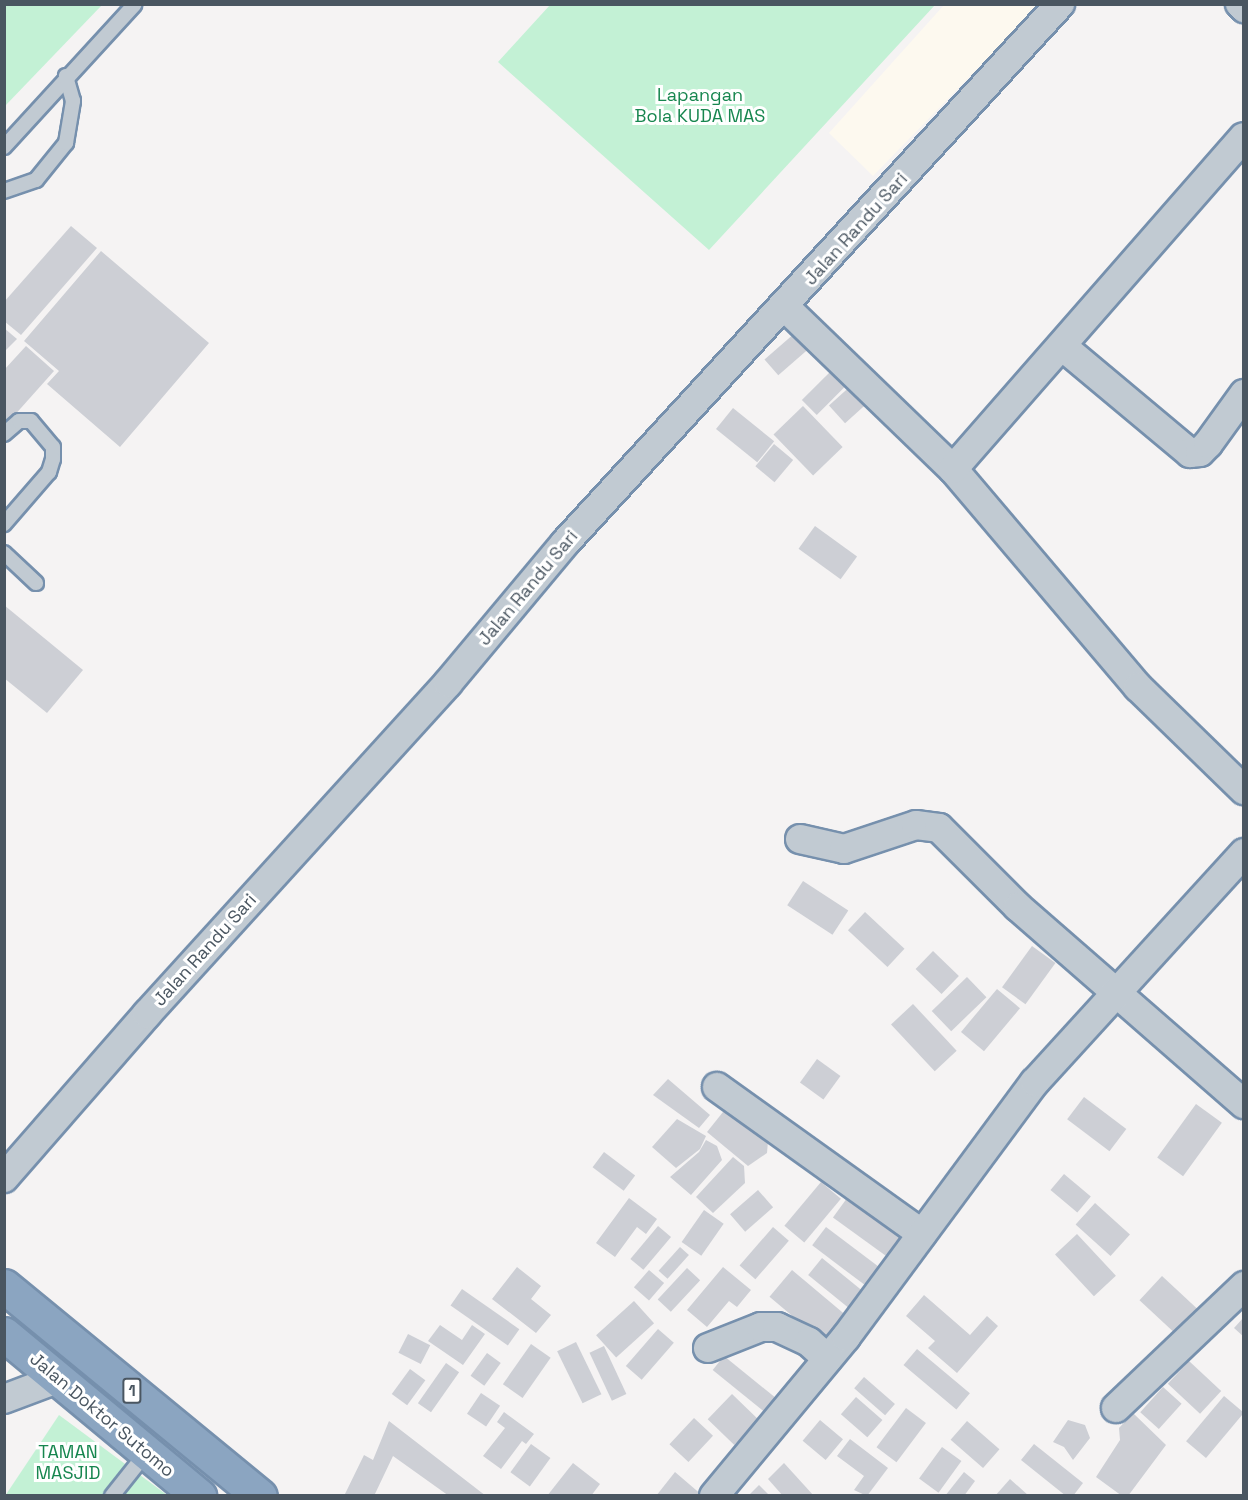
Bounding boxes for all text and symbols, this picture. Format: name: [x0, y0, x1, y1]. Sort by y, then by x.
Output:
park label: Lapangan Bola KUDA MAS: [635, 85, 765, 128]
street label: Jalan Randu Sari: [800, 168, 912, 290]
street label: Jalan Randu Sari: [474, 526, 582, 650]
street label: Jalan Randu Sari: [149, 889, 261, 1011]
street label: Jalan Doktor Sutomo: [25, 1348, 179, 1482]
road number: 1: [122, 1378, 142, 1404]
park label: TAMAN MASJID: [36, 1442, 100, 1484]

